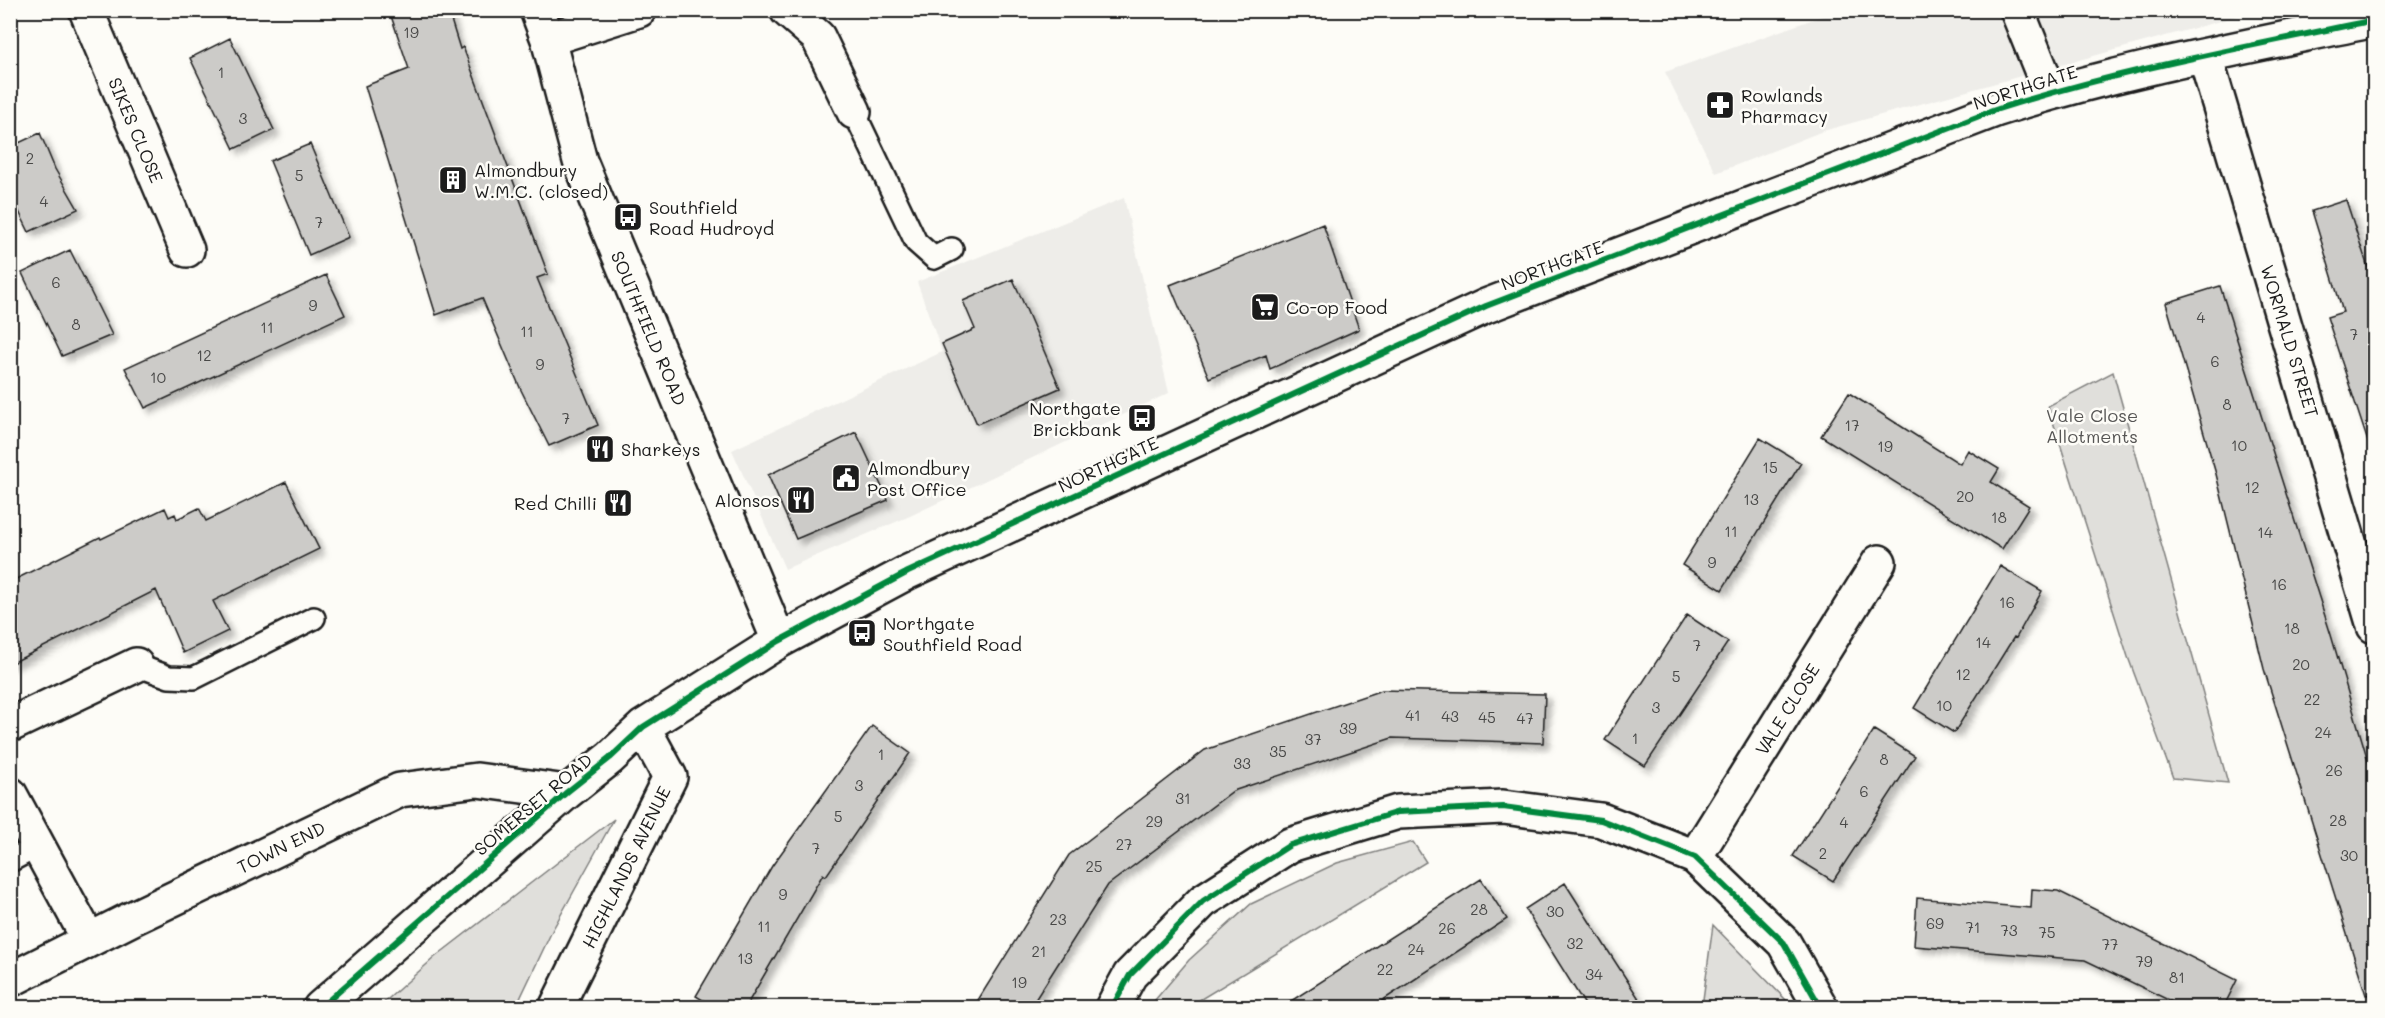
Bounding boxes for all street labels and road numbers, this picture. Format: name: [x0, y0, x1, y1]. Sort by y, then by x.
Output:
street label: NORTHGATE: [1970, 59, 2080, 115]
street label: SIKES CLOSE: [103, 74, 169, 186]
street label: NORTHGATE: [1497, 234, 1607, 296]
street label: SOUTHFIELD ROAD: [606, 247, 692, 409]
street label: WORMALD STREET: [2255, 262, 2325, 420]
street label: NORTHGATE: [1054, 430, 1162, 498]
street label: VALE CLOSE: [1749, 659, 1825, 759]
street label: SOMERSET ROAD: [469, 747, 597, 861]
street label: HIGHLANDS AVENUE: [576, 782, 676, 952]
street label: TOWN END: [233, 815, 329, 879]

